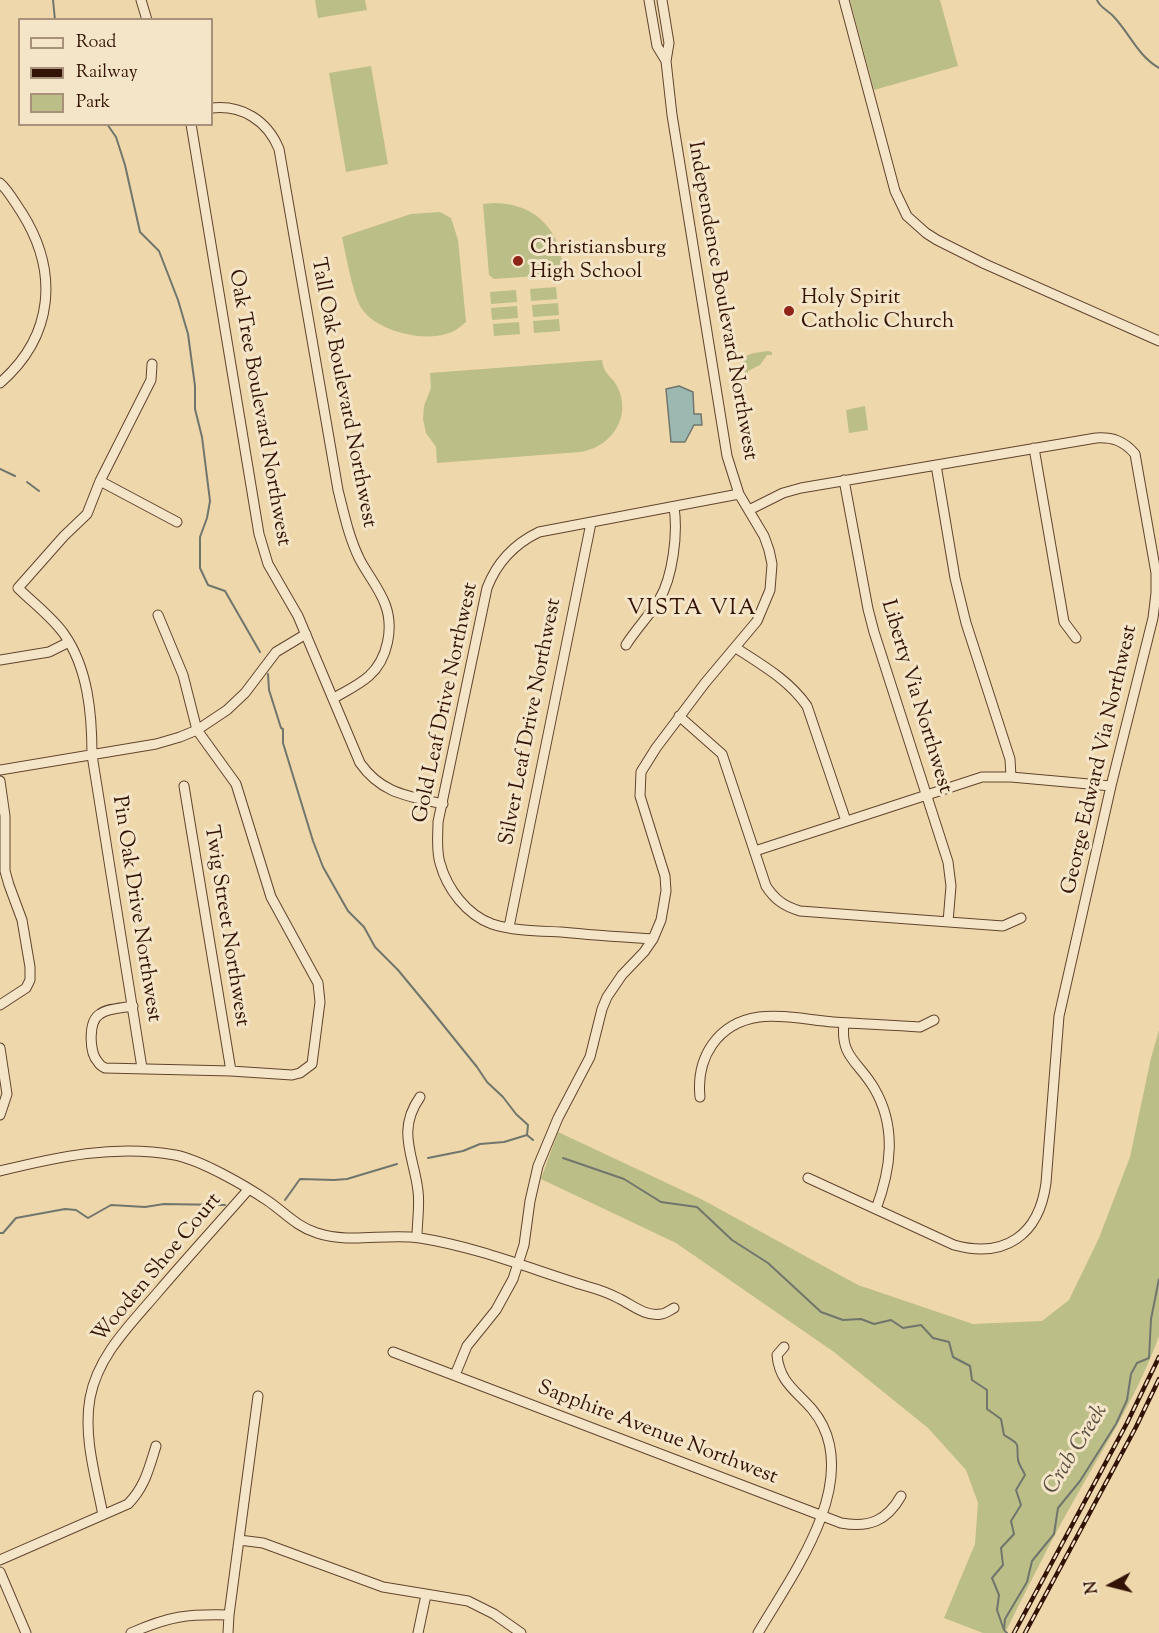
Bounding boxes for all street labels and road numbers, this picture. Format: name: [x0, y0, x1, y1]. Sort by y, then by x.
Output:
street label: Independence Boulevard Northwest: [681, 140, 761, 462]
street label: Tall Oak Boulevard Northwest: [303, 256, 381, 530]
street label: Oak Tree Boulevard Northwest: [221, 268, 295, 548]
street label: Gold Leaf Drive Northwest: [409, 581, 485, 825]
street label: Silver Leaf Drive Northwest: [496, 596, 568, 848]
street label: Liberty Via Northwest: [874, 597, 956, 797]
street label: George Edward Via Northwest: [1058, 623, 1144, 897]
street label: Pin Oak Drive Northwest: [105, 794, 165, 1024]
street label: Twig Street Northwest: [197, 824, 253, 1028]
street label: Wooden Shoe Court: [88, 1189, 228, 1349]
street label: Sapphire Avenue Northwest: [533, 1376, 781, 1492]

